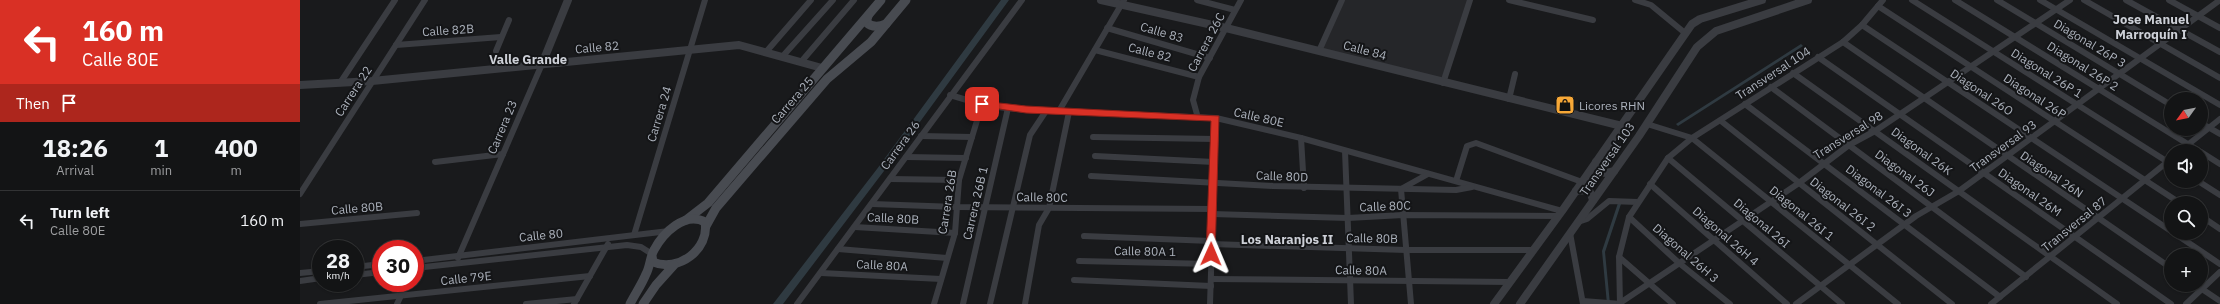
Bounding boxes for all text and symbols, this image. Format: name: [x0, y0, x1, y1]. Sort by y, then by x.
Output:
street label: Carrera 26C: [1184, 9, 1228, 74]
district label: Jose Manuel Marroquín I: [2113, 11, 2189, 43]
text: 160 m: [82, 12, 164, 49]
icon: left: [16, 16, 68, 68]
street label: Diagonal 26P 3: [2051, 16, 2129, 70]
street label: Calle 83: [1139, 19, 1185, 45]
street label: Calle 82B: [422, 21, 475, 39]
street label: Calle 84: [1342, 37, 1388, 63]
street label: Calle 82: [574, 38, 620, 56]
street label: Diagonal 26P 2: [2044, 38, 2122, 94]
street label: Calle 82: [1127, 39, 1173, 65]
street label: Transversal 104: [1733, 43, 1813, 103]
street label: Diagonal 26P 1: [2009, 45, 2085, 101]
text: Calle 80E: [82, 48, 159, 71]
district label: Valle Grande: [489, 51, 567, 68]
street label: Carrera 22: [331, 63, 375, 119]
street label: Diagonal 26O: [1948, 65, 2016, 119]
street label: Diagonal 26P: [2001, 71, 2069, 121]
street label: Carrera 25: [768, 73, 816, 127]
street label: Carrera 24: [643, 84, 675, 144]
pin: [965, 87, 999, 121]
icon: arrive: [58, 92, 80, 114]
north arrow: [2164, 92, 2208, 136]
map controls: [2164, 92, 2208, 292]
icon: arrive: [971, 93, 993, 115]
text: Then: [16, 94, 50, 113]
shop icon: Licores RHN: [1554, 94, 1576, 116]
street label: Carrera 23: [484, 98, 520, 156]
place label: Licores RHN: [1579, 98, 1645, 113]
street label: Calle 80E: [1232, 104, 1286, 130]
street label: Transversal 98: [1810, 108, 1886, 162]
street label: Carrera 26: [877, 117, 923, 173]
street label: Transversal 93: [1967, 117, 2039, 175]
street label: Transversal 103: [1576, 119, 1638, 199]
street label: Diagonal 26K: [1889, 124, 1956, 178]
text: 18:26: [42, 132, 108, 164]
text: 1: [154, 132, 168, 164]
text: 400: [214, 132, 258, 164]
button: sound: [2164, 144, 2208, 188]
street label: Diagonal 26J: [1872, 146, 1938, 200]
street label: Diagonal 26N: [2018, 147, 2086, 201]
street label: Diagonal 26I 3: [1843, 161, 1915, 221]
text: Arrival: [56, 162, 94, 179]
text: min: [150, 162, 172, 179]
text: m: [230, 162, 242, 179]
street label: Carrera 26B 1: [959, 165, 991, 241]
street label: Diagonal 26M: [1995, 165, 2065, 219]
street label: Calle 80D: [1256, 168, 1308, 184]
street label: Carrera 26B: [935, 169, 960, 235]
street label: Diagonal 26I 2: [1807, 174, 1879, 234]
street label: Diagonal 26I 1: [1767, 182, 1837, 244]
street label: Calle 80C: [1016, 189, 1068, 205]
street label: Transversal 87: [2039, 193, 2109, 255]
street label: Diagonal 26I: [1731, 195, 1793, 251]
button: search: [2164, 196, 2208, 240]
street label: Calle 80B: [330, 198, 384, 218]
street label: Calle 80C: [1359, 198, 1412, 214]
text: Turn left: [50, 203, 110, 222]
street label: Diagonal 26H 4: [1690, 203, 1762, 269]
street label: Calle 80B: [867, 209, 920, 227]
icon: left: [16, 210, 38, 232]
text: 160 m: [240, 211, 284, 230]
street label: Diagonal 26H 3: [1650, 220, 1722, 286]
text: Calle 80E: [50, 222, 105, 239]
street label: Calle 80: [518, 225, 564, 245]
street label: Calle 80B: [1346, 230, 1398, 246]
district label: Los Naranjos II: [1241, 231, 1333, 248]
position arrow: [1190, 233, 1232, 275]
speed limit sign: 30: [372, 240, 424, 292]
street label: Calle 80A 1: [1114, 243, 1176, 259]
text: 28: [326, 247, 350, 274]
button: +: [2164, 248, 2208, 292]
street label: Calle 80A: [856, 256, 909, 274]
street label: Calle 80A: [1335, 262, 1387, 278]
street label: Calle 79E: [440, 268, 492, 288]
text: km/h: [326, 269, 350, 282]

